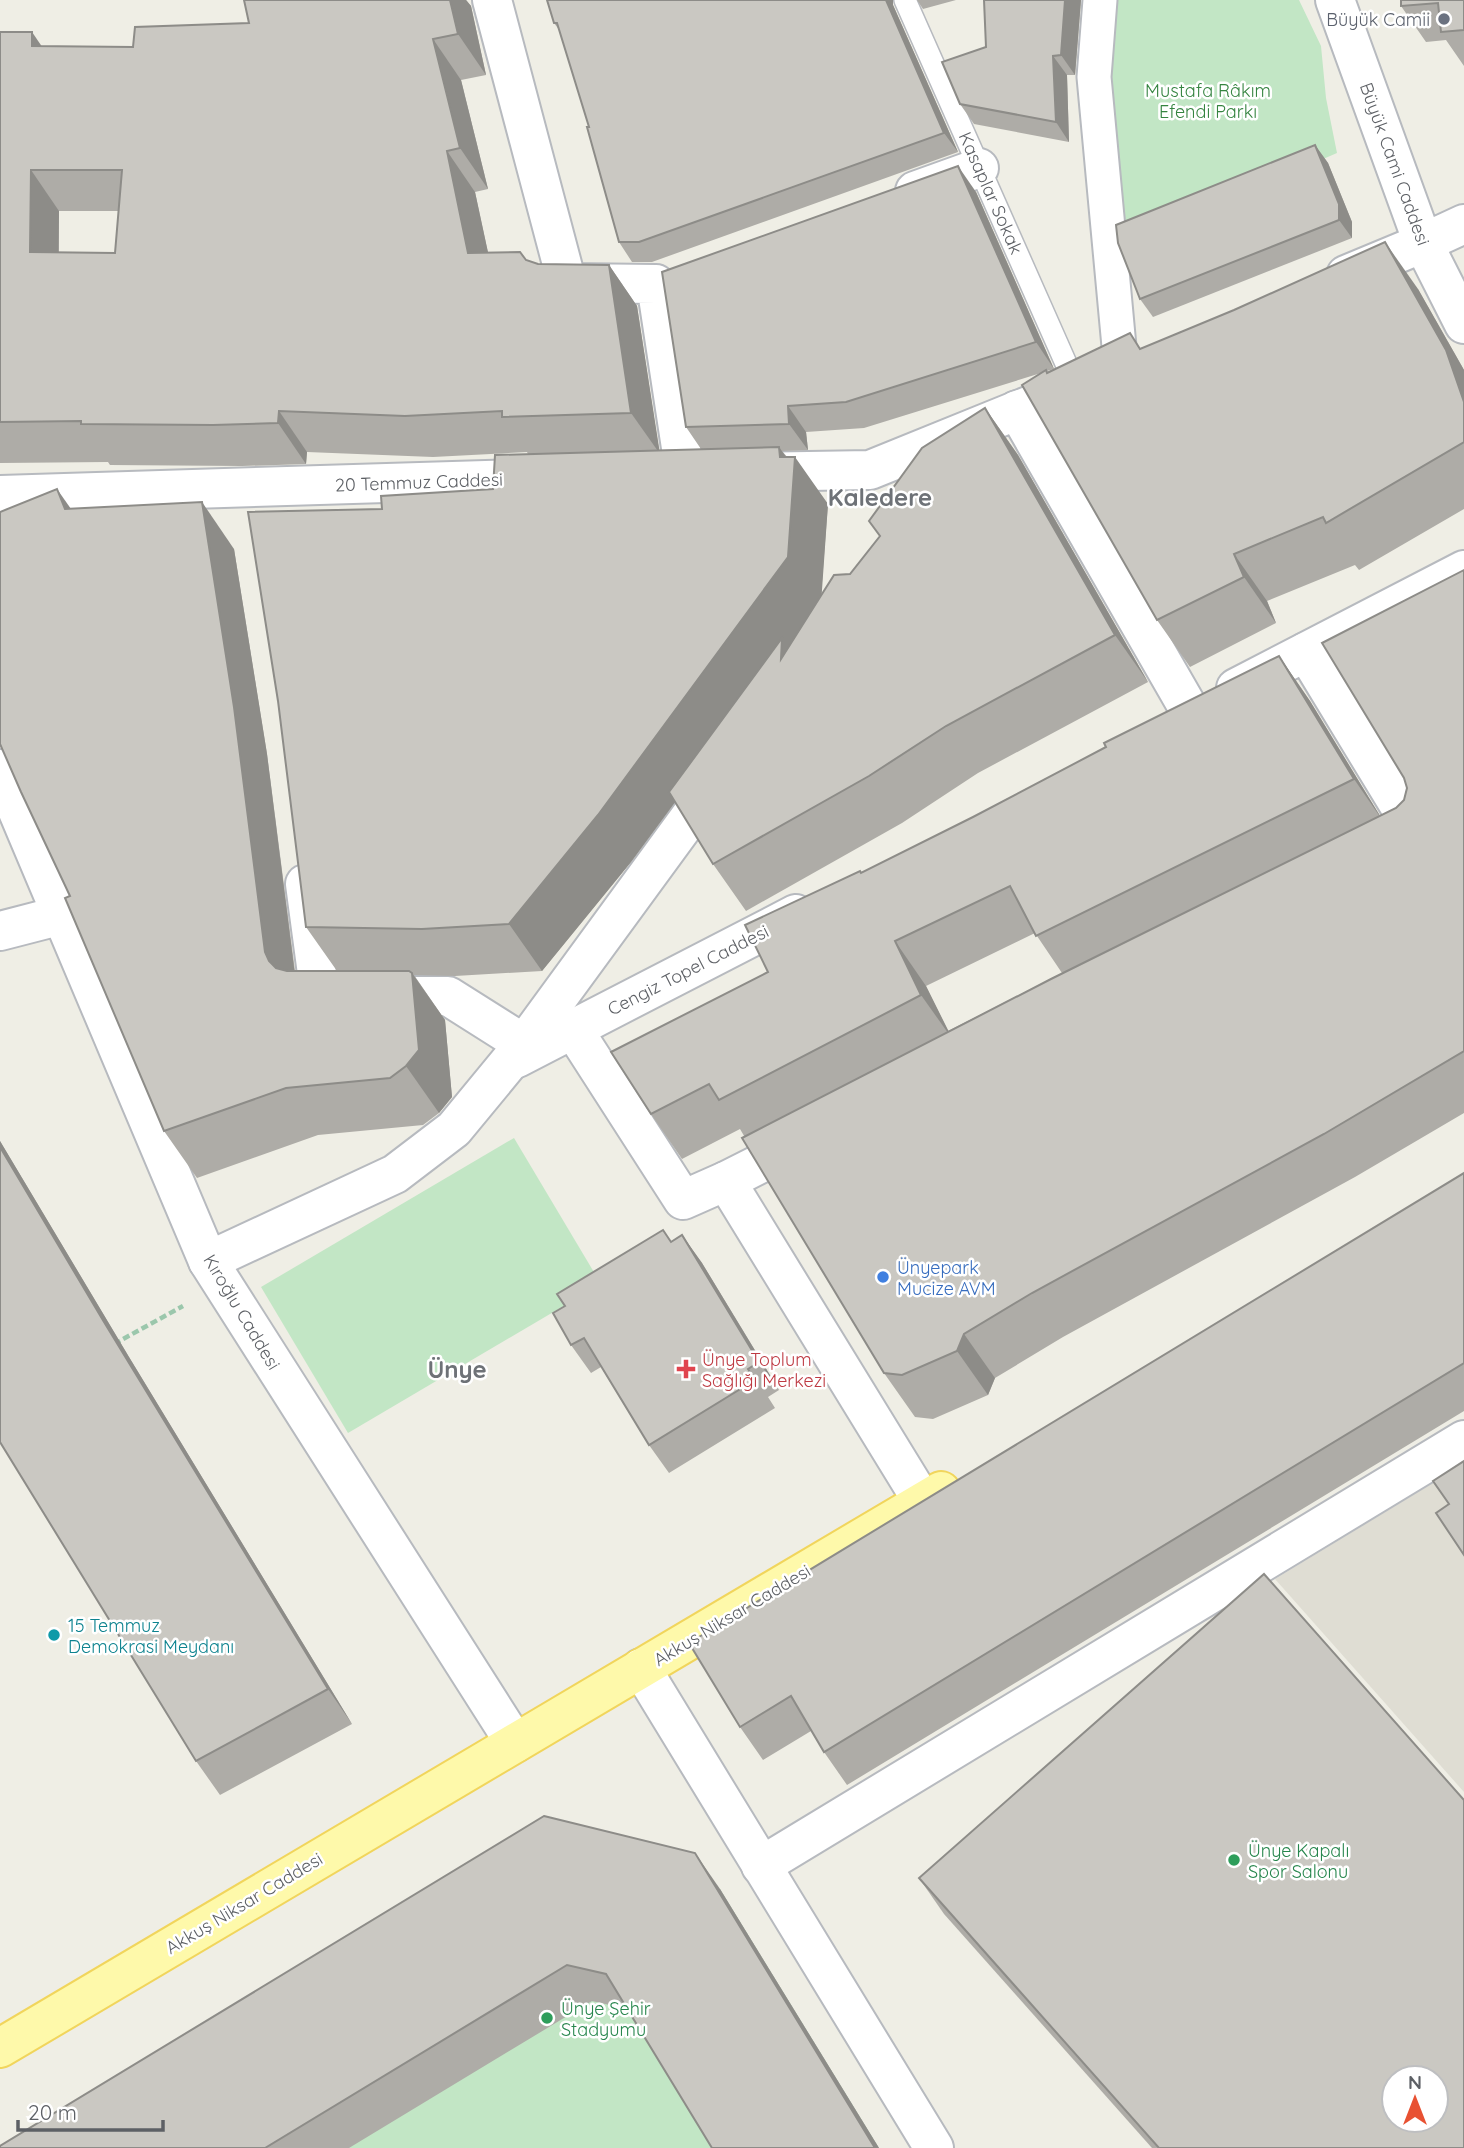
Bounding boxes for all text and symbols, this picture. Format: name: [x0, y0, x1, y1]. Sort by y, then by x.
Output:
place label: Büyük Camii: [1326, 8, 1430, 31]
marker: Büyük Camii: [1436, 11, 1452, 27]
park label: Mustafa Râkım Efendi Parkı: [1145, 79, 1271, 123]
street label: Büyük Cami Caddesi: [1355, 79, 1435, 249]
street label: Kasaplar Sokak: [954, 128, 1028, 258]
street label: 20 Temmuz Caddesi: [335, 468, 503, 496]
district label: Kaledere: [828, 482, 932, 512]
street label: Cengiz Topel Caddesi: [604, 919, 772, 1021]
street label: Kıroğlu Caddesi: [198, 1250, 286, 1374]
place label: Ünyepark Mucize AVM: [897, 1256, 996, 1300]
marker: Ünyepark Mucize AVM: [875, 1269, 891, 1285]
place label: Ünye Toplum Sağlığı Merkezi: [702, 1348, 826, 1392]
district label: Ünye: [427, 1354, 487, 1384]
marker: Ünye Toplum Sağlığı Merkezi: [676, 1359, 696, 1379]
street label: Akkuş Niksar Caddesi: [649, 1559, 815, 1671]
place label: 15 Temmuz Demokrasi Meydanı: [68, 1614, 234, 1658]
marker: 15 Temmuz Demokrasi Meydanı: [46, 1627, 62, 1643]
place label: Ünye Kapalı Spor Salonu: [1248, 1839, 1349, 1883]
street label: Akkuş Niksar Caddesi: [161, 1847, 327, 1959]
marker: Ünye Kapalı Spor Salonu: [1226, 1852, 1242, 1868]
place label: Ünye Şehir Stadyumu: [561, 1997, 651, 2041]
marker: Ünye Şehir Stadyumu: [539, 2010, 555, 2026]
north arrow: [1380, 2064, 1450, 2134]
text: N: [1408, 2070, 1422, 2094]
scale bar: [18, 2088, 163, 2132]
text: 20 m: [28, 2099, 77, 2125]

